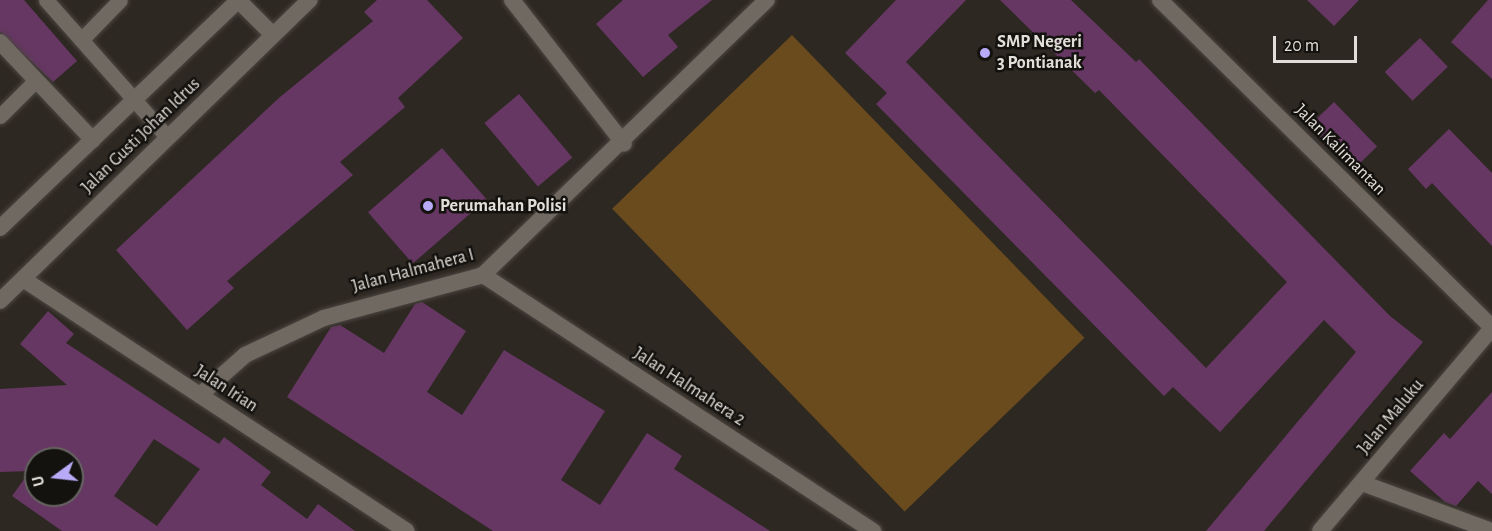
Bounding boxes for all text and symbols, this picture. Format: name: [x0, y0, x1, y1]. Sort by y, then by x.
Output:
scale bar: [1276, 24, 1360, 62]
place label: SMP Negeri 3 Pontianak: [997, 32, 1082, 74]
text: 20 m: [1284, 37, 1319, 55]
marker: SMP Negeri 3 Pontianak: [978, 46, 992, 60]
street label: Jalan Gusti Johan Idrus: [77, 74, 205, 198]
street label: Jalan Kalimantan: [1290, 100, 1390, 200]
place label: Perumahan Polisi: [440, 195, 566, 217]
marker: Perumahan Polisi: [421, 199, 435, 213]
street label: Jalan Halmahera I: [350, 244, 476, 298]
street label: Jalan Halmahera 2: [629, 343, 749, 431]
street label: Jalan Irian: [191, 361, 261, 417]
street label: Jalan Maluku: [1353, 375, 1429, 459]
north arrow: [24, 447, 84, 507]
text: U: [29, 474, 48, 488]

